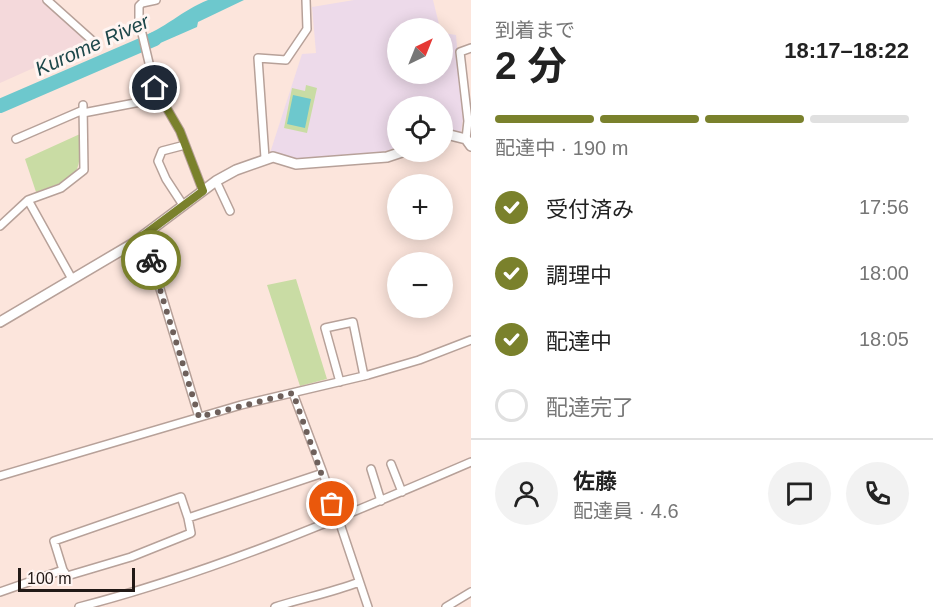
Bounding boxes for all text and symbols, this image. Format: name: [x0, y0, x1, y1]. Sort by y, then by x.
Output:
water label: Kurome River: [32, 10, 154, 80]
north arrow: [387, 18, 453, 84]
map controls: [387, 18, 453, 318]
text: 到着まで: [495, 19, 575, 41]
text: 18:17–18:22: [784, 38, 909, 63]
text: 2 分: [495, 44, 567, 87]
pin: [129, 62, 180, 113]
icon: home: [138, 71, 171, 104]
button: locate: [387, 96, 453, 162]
text: 配達中 · 190 m: [495, 137, 628, 159]
button: +: [387, 174, 453, 240]
icon: check: [495, 191, 528, 224]
text: 17:56: [859, 196, 909, 218]
text: 受付済み: [546, 197, 634, 222]
courier: [121, 230, 181, 290]
icon: bike: [135, 244, 168, 277]
button: −: [387, 252, 453, 318]
icon: check: [495, 257, 528, 290]
text: 18:00: [859, 262, 909, 284]
text: 調理中: [546, 263, 612, 288]
icon: check: [495, 323, 528, 356]
text: 18:05: [859, 328, 909, 350]
text: 配達中: [546, 329, 612, 354]
text: 配達完了: [546, 395, 634, 420]
button: person: [495, 462, 558, 525]
button: chat: [768, 462, 831, 525]
button: phone: [846, 462, 909, 525]
text: 佐藤: [573, 469, 617, 494]
pin: [306, 478, 357, 529]
icon: bag: [315, 487, 348, 520]
text: 配達員 · 4.6: [573, 500, 679, 522]
scale bar: [18, 565, 135, 592]
text: 100 m: [27, 570, 71, 587]

